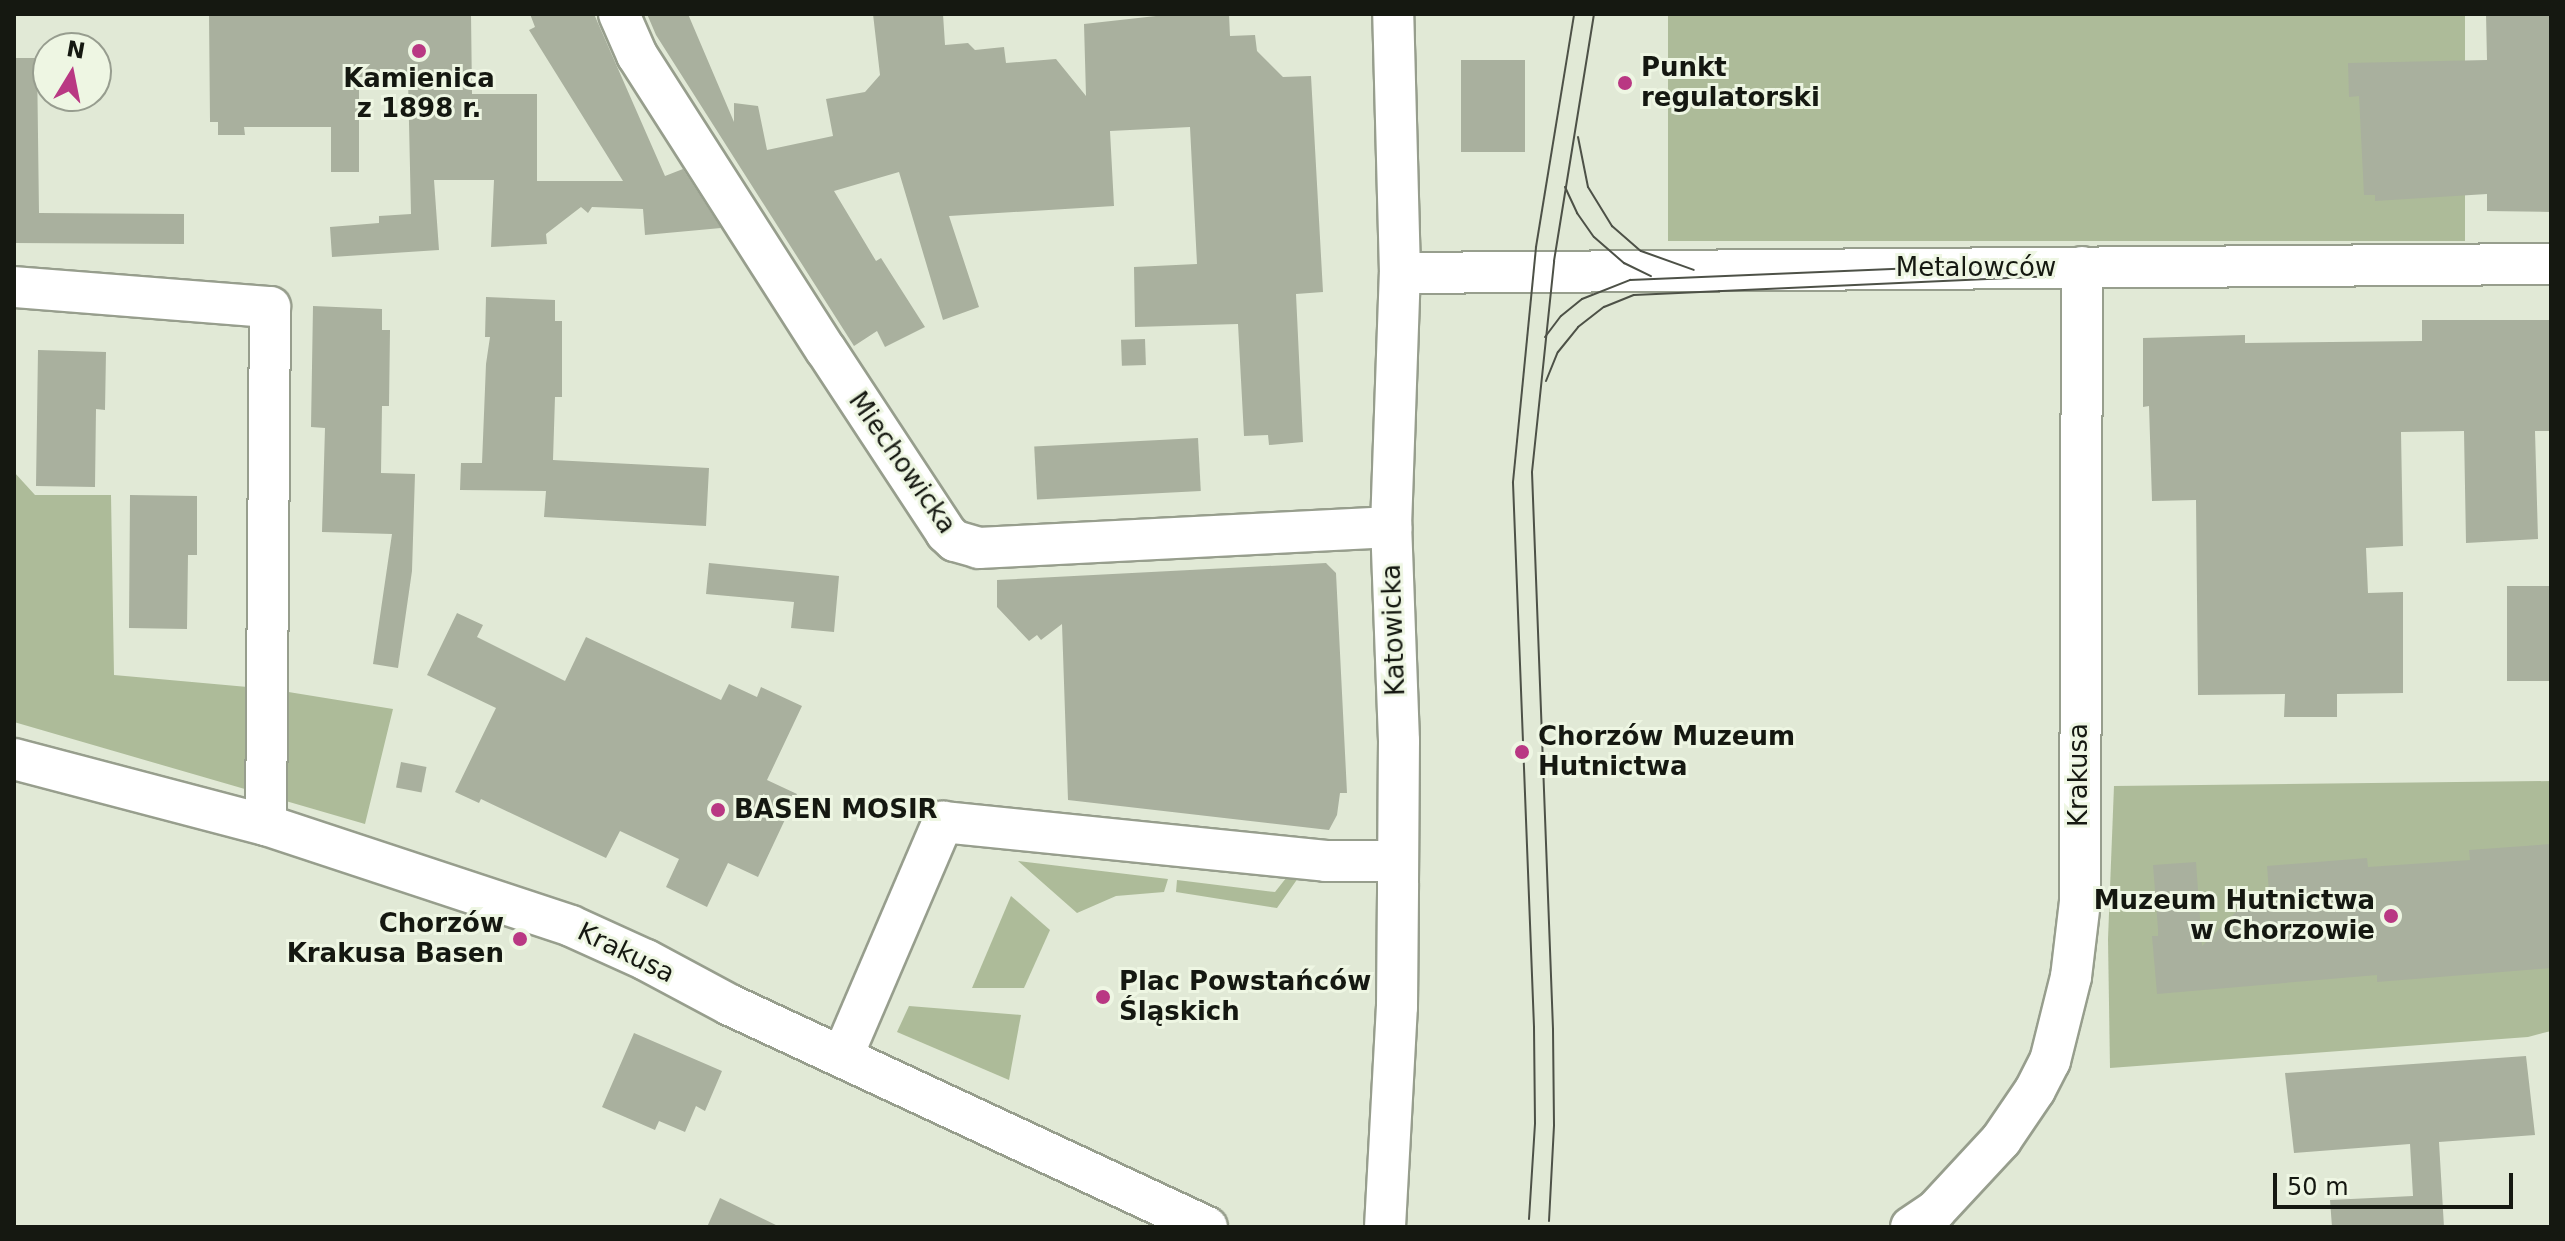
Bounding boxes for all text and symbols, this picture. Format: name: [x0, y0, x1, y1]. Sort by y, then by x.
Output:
north arrow: [32, 32, 112, 112]
text: N: [65, 36, 87, 64]
marker: Kamienica z 1898 r.: [410, 42, 428, 60]
place label: Punkt regulatorski: [1641, 52, 1820, 114]
place label: Kamienica z 1898 r.: [343, 63, 495, 124]
marker: Punkt regulatorski: [1616, 74, 1634, 92]
street label: Metalowców: [1896, 252, 2056, 284]
street label: Miechowicka: [842, 386, 962, 540]
street label: Katowicka: [1376, 564, 1412, 696]
place label: Chorzów Muzeum Hutnictwa: [1538, 721, 1795, 782]
street label: Krakusa: [2063, 723, 2095, 827]
marker: Chorzów Muzeum Hutnictwa: [1513, 743, 1531, 761]
place label: BASEN MOSIR: [734, 794, 938, 826]
marker: BASEN MOSIR: [709, 801, 727, 819]
place label: Muzeum Hutnictwa w Chorzowie: [2094, 885, 2375, 946]
marker: Muzeum Hutnictwa w Chorzowie: [2382, 907, 2400, 925]
place label: Chorzów Krakusa Basen: [287, 908, 504, 970]
street label: Krakusa: [572, 916, 680, 990]
marker: Chorzów Krakusa Basen: [511, 930, 529, 948]
place label: Plac Powstańców Śląskich: [1119, 966, 1371, 1028]
marker: Plac Powstańców Śląskich: [1094, 988, 1112, 1006]
scale bar: [2277, 1157, 2517, 1207]
text: 50 m: [2287, 1173, 2349, 1201]

